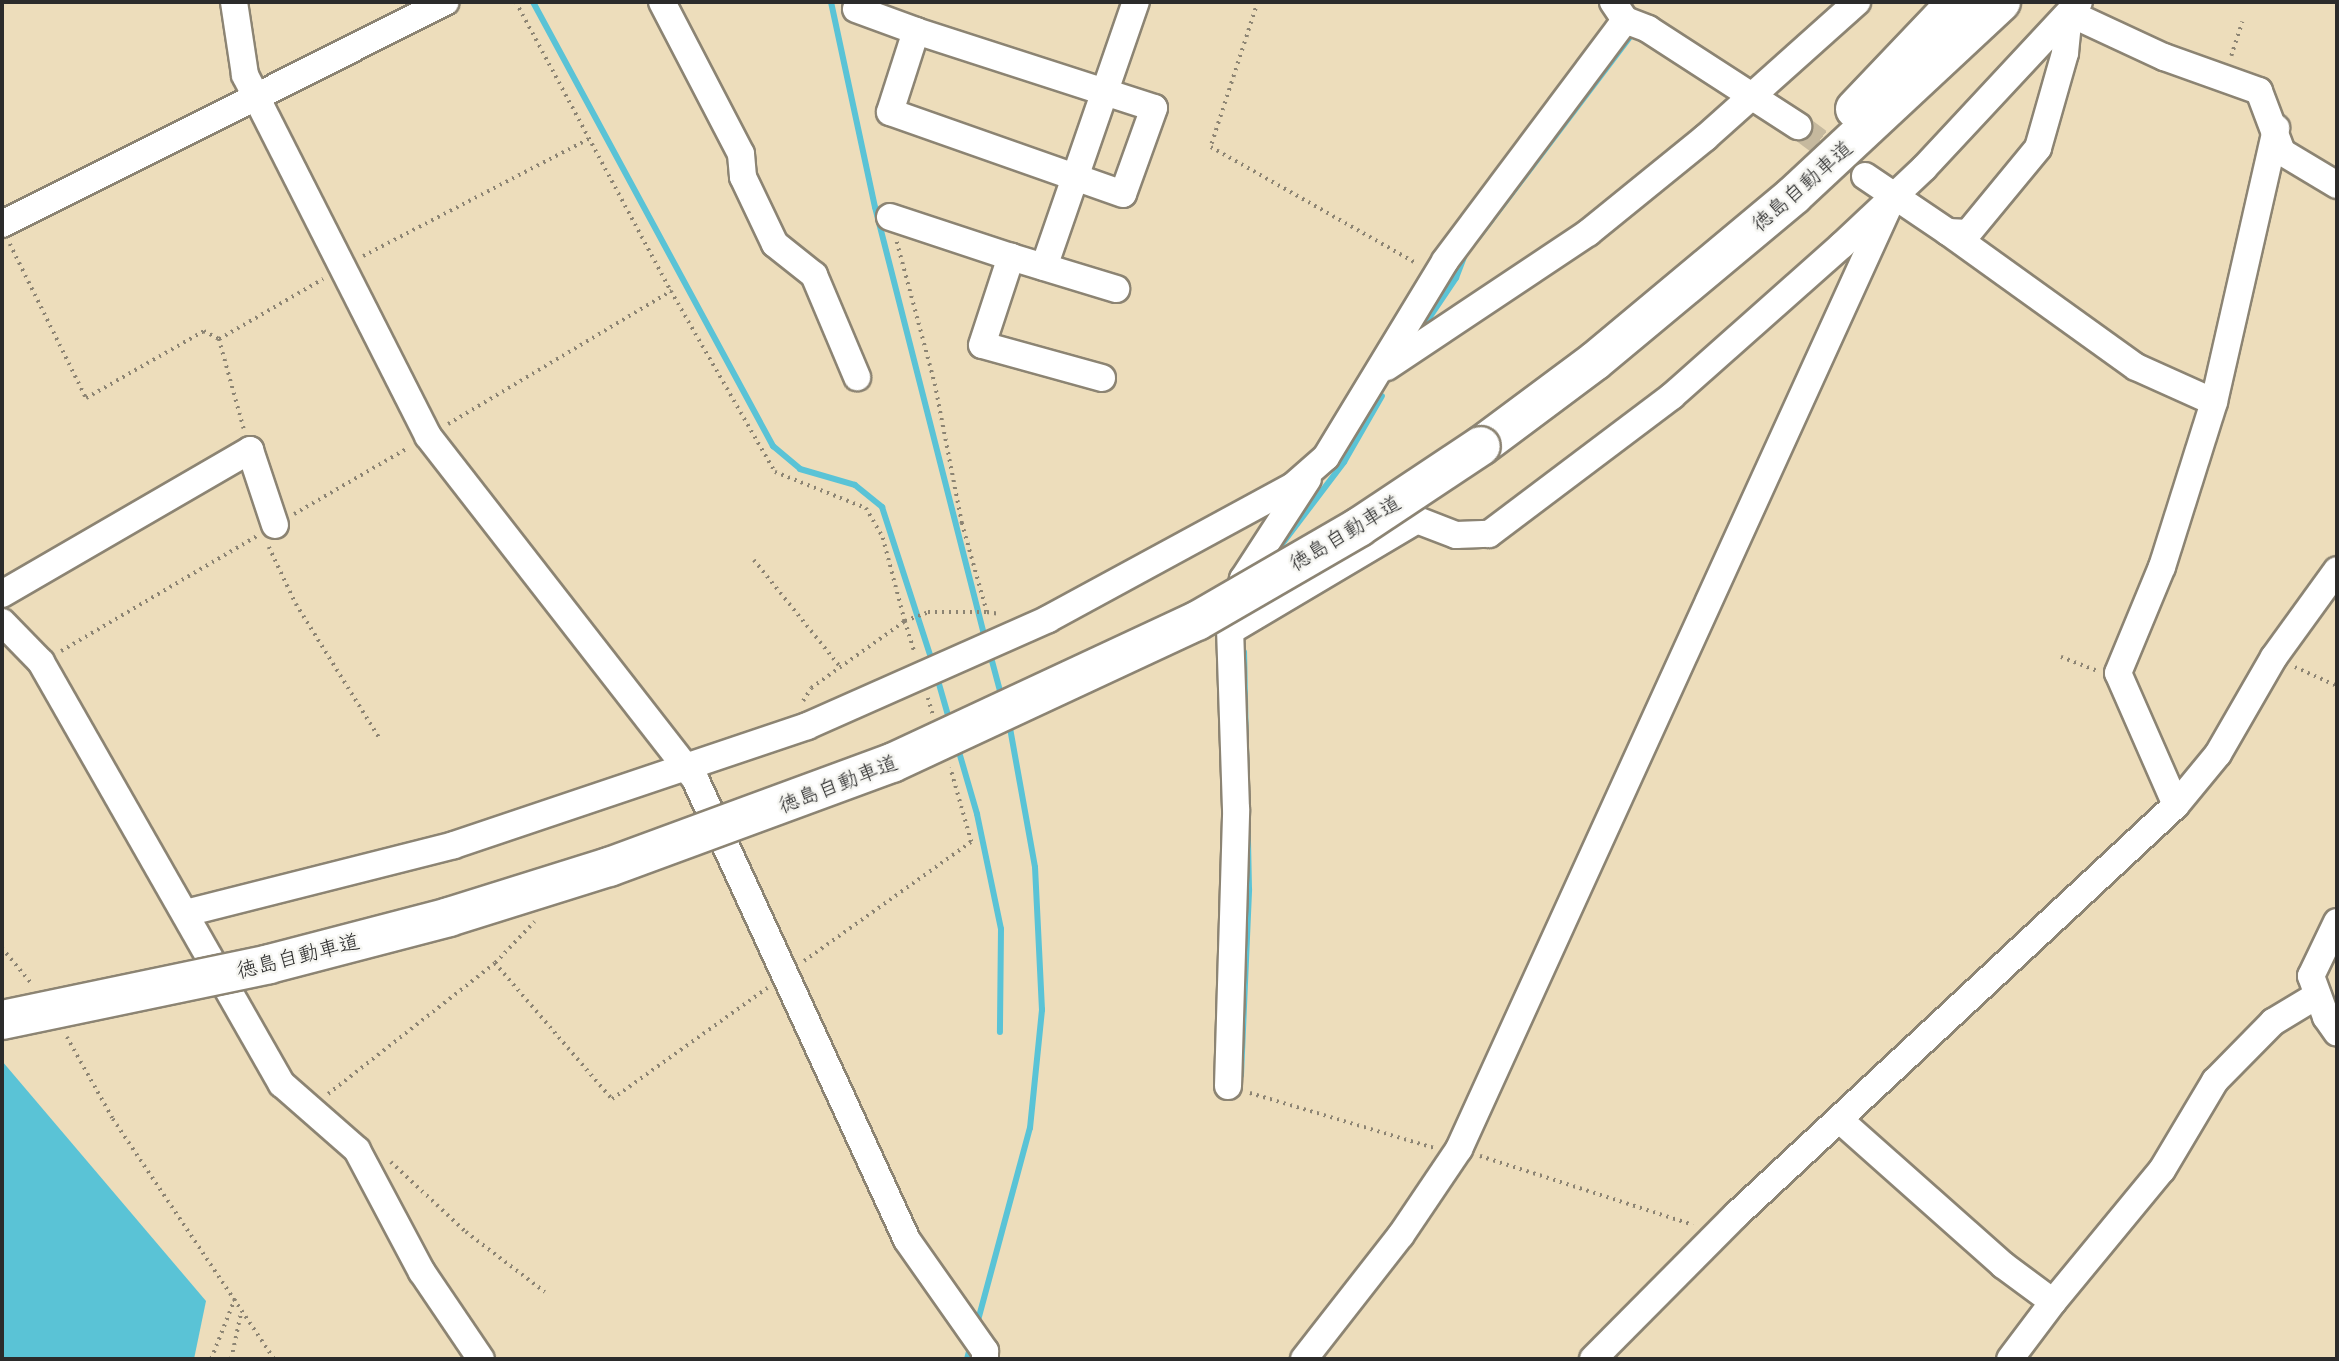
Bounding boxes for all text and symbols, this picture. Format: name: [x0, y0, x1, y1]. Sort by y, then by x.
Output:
street label: 徳島自動車道: [1746, 135, 1858, 237]
street label: 徳島自動車道: [1285, 490, 1405, 576]
street label: 徳島自動車道: [775, 750, 901, 818]
street label: 徳島自動車道: [234, 929, 362, 983]

